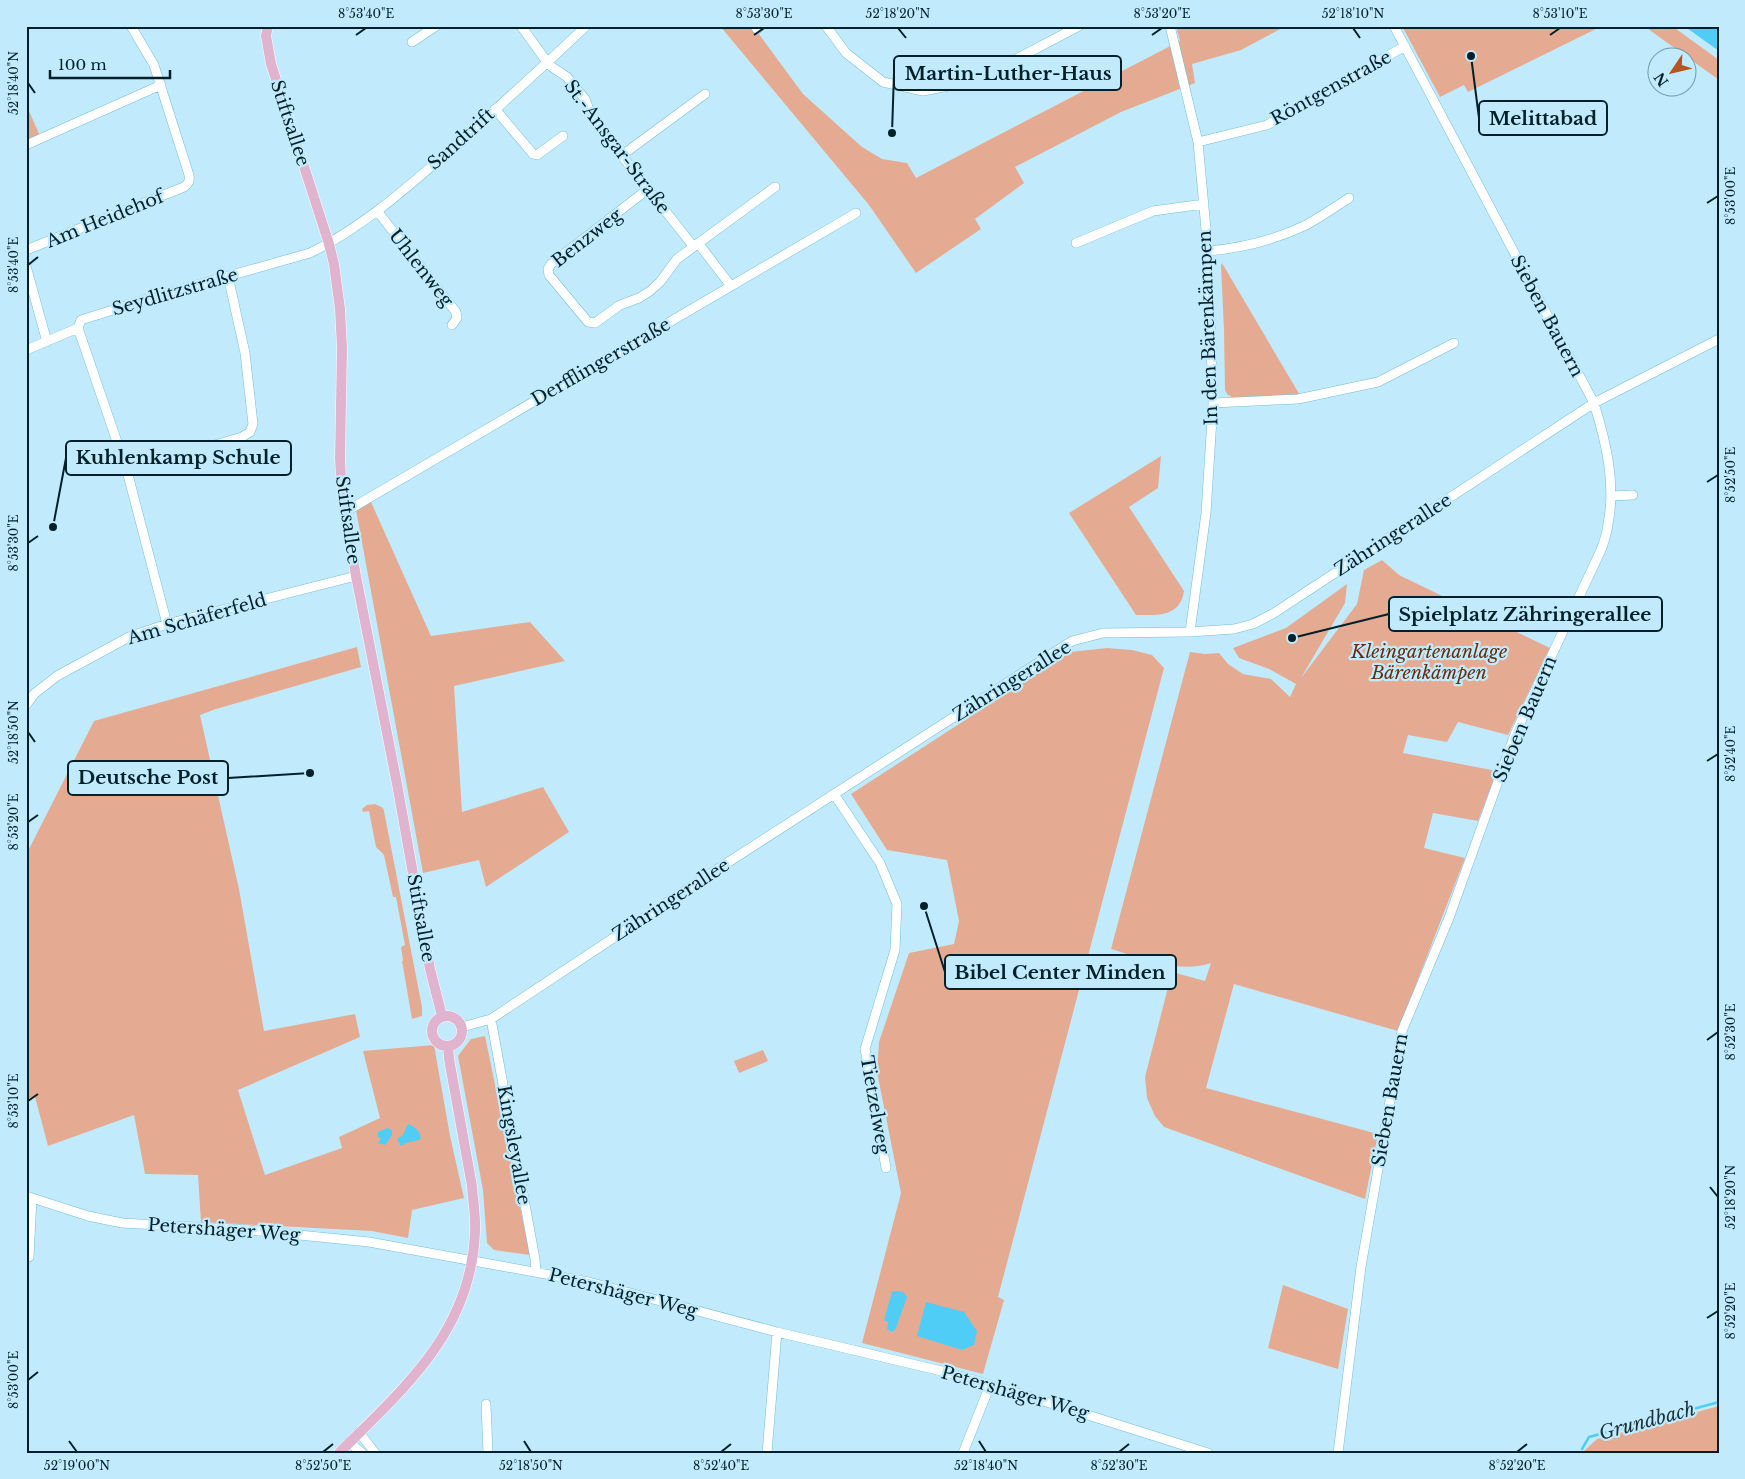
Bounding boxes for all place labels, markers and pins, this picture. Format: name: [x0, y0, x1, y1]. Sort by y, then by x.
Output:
callout: Martin-Luther-Haus: [894, 56, 1121, 90]
callout: Melittabad: [1479, 101, 1607, 135]
callout: Kuhlenkamp Schule: [66, 441, 291, 475]
callout: Spielplatz Zähringerallee: [1389, 597, 1662, 631]
callout: Deutsche Post: [68, 761, 228, 795]
callout: Bibel Center Minden: [945, 955, 1176, 989]

